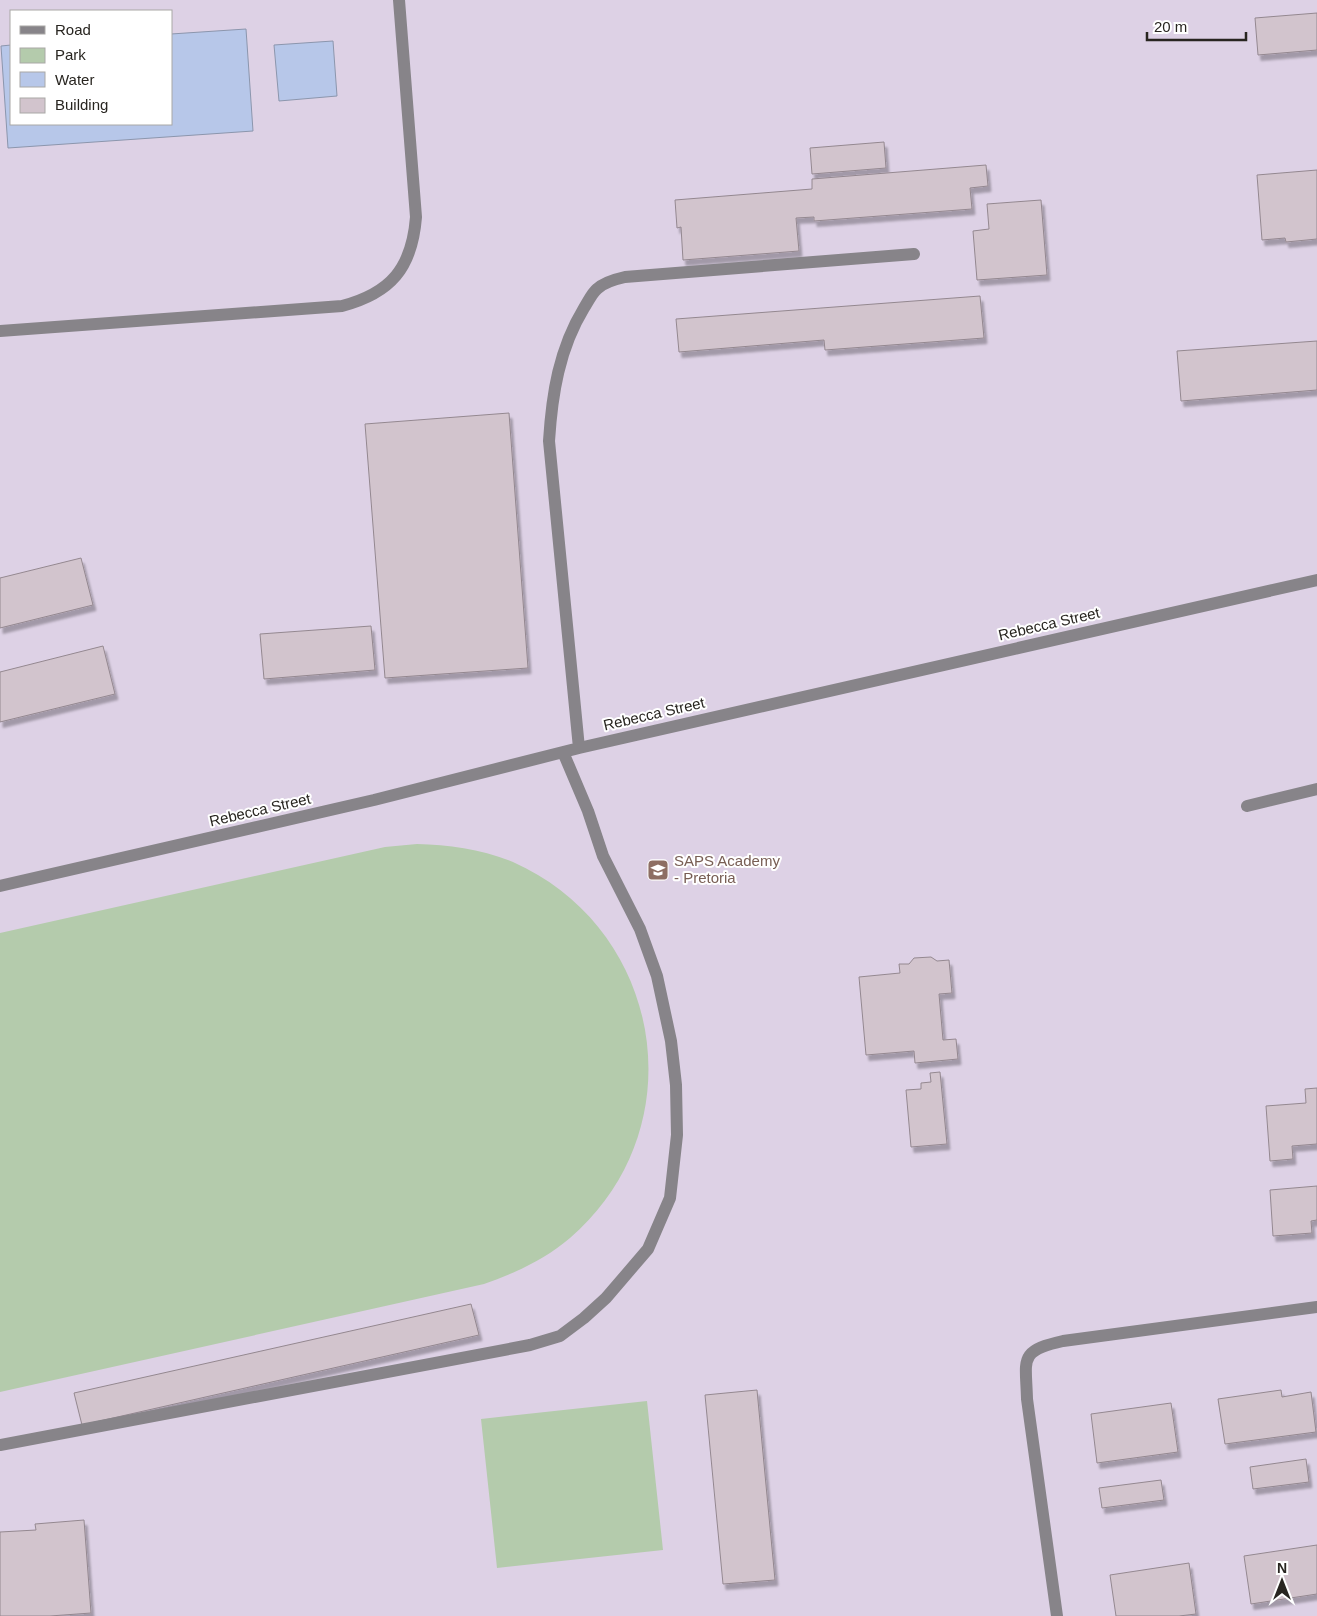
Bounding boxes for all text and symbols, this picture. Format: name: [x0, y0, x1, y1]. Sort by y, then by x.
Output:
legend: [10, 10, 172, 125]
scale bar: [1147, 10, 1246, 42]
text: 20 m: [1154, 18, 1187, 35]
text: Road: [55, 21, 91, 38]
text: Park: [55, 46, 86, 63]
text: Water: [55, 71, 94, 88]
text: Building: [55, 96, 108, 113]
street label: Rebecca Street: [997, 603, 1102, 643]
street label: Rebecca Street: [602, 693, 707, 733]
street label: Rebecca Street: [208, 789, 313, 829]
place label: SAPS Academy - Pretoria: [674, 852, 780, 886]
school or university icon: SAPS Academy - Pretoria: [646, 858, 670, 882]
north arrow: [1257, 1556, 1307, 1606]
text: N: [1277, 1560, 1287, 1576]

